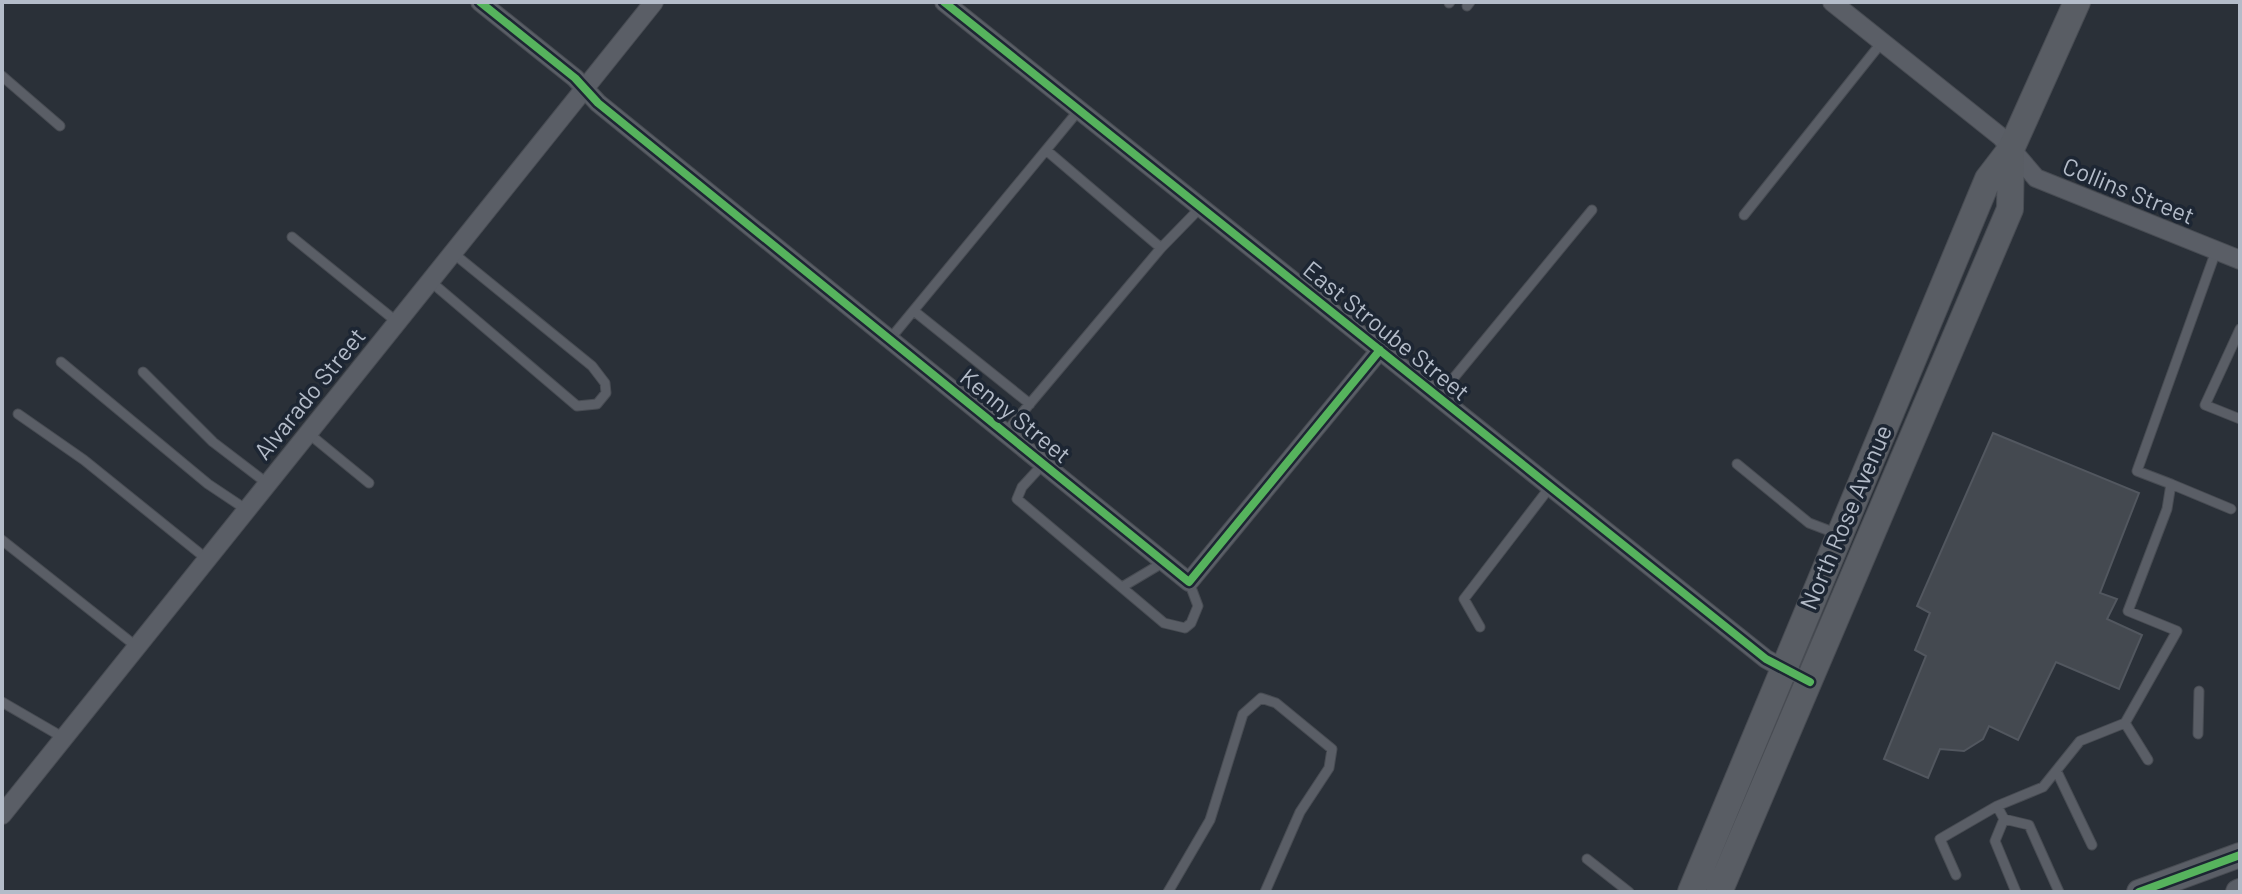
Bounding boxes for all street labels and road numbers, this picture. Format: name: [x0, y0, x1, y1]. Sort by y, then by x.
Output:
street label: Collins Street: [2059, 150, 2199, 230]
street label: East Stroube Street: [1298, 254, 1476, 406]
street label: Alvarado Street: [247, 321, 371, 465]
street label: Kenny Street: [955, 362, 1077, 468]
street label: North Rose Avenue: [1793, 420, 1897, 614]

